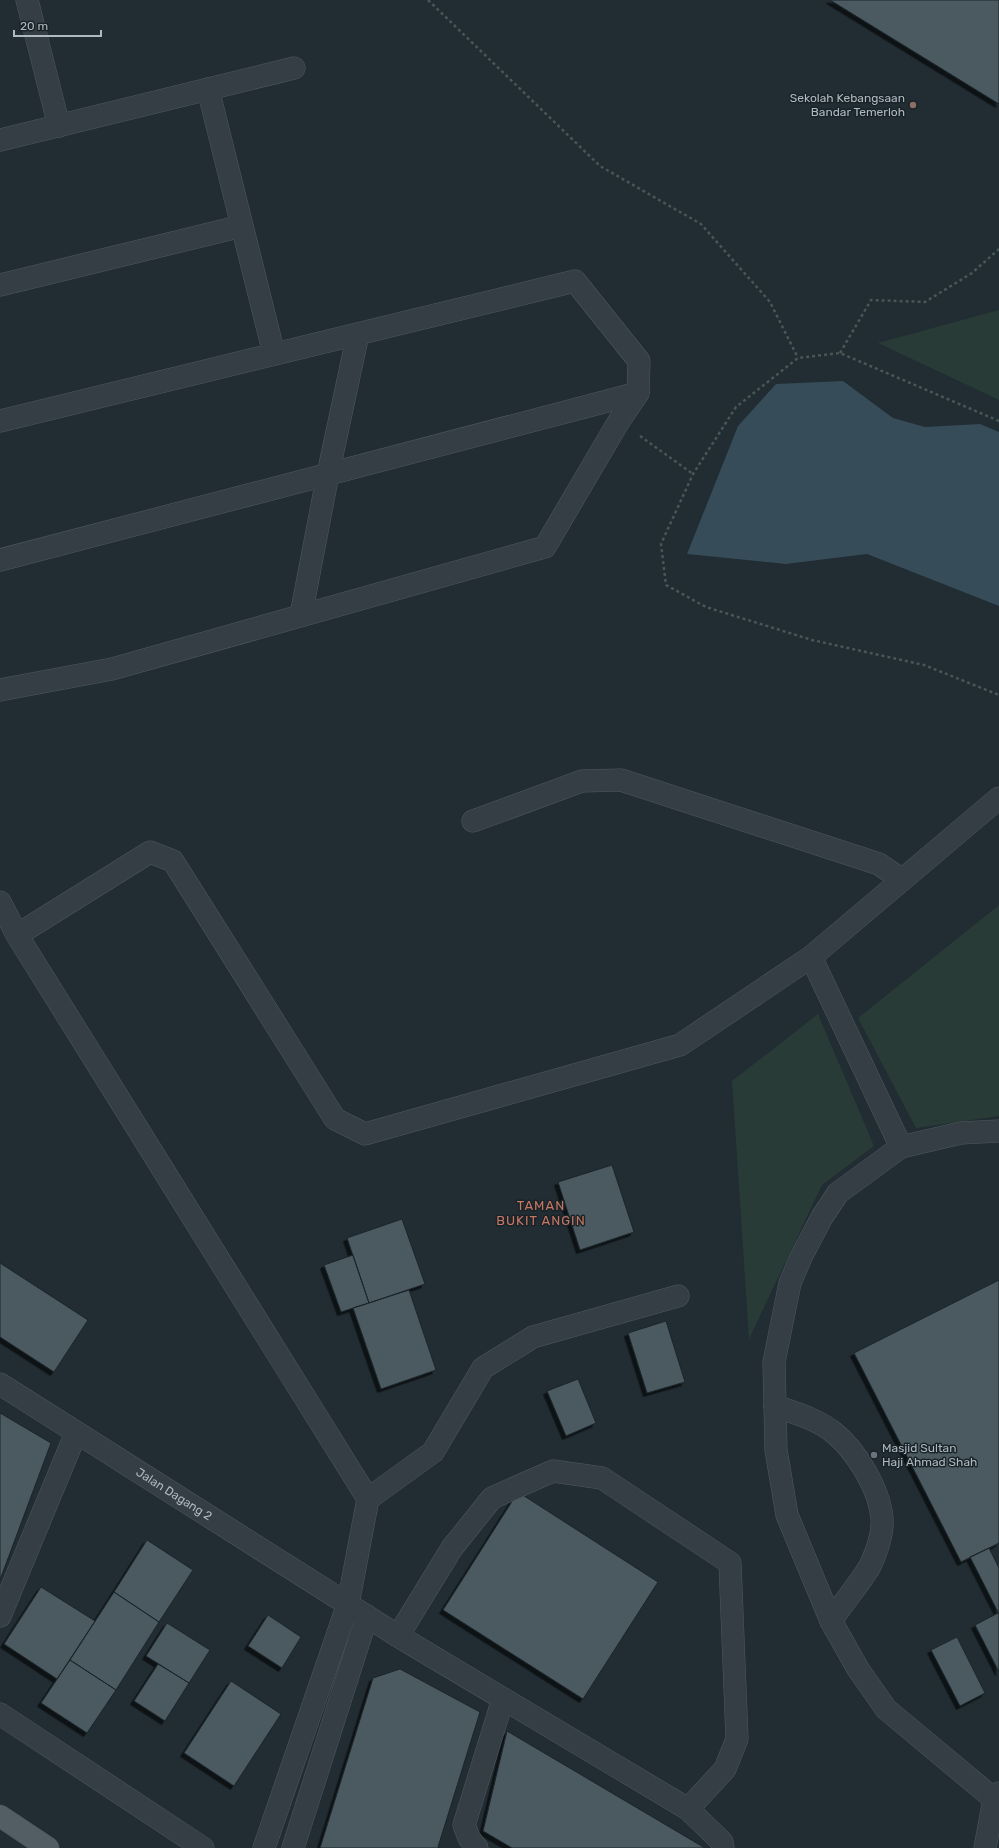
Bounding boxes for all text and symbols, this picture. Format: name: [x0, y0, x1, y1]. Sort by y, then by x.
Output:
scale bar: [14, 12, 101, 38]
text: 20 m: [20, 19, 48, 33]
place label: Sekolah Kebangsaan Bandar Temerloh: [790, 91, 905, 119]
marker: Sekolah Kebangsaan Bandar Temerloh: [908, 100, 918, 110]
district label: TAMAN BUKIT ANGIN: [496, 1198, 586, 1228]
place label: Masjid Sultan Haji Ahmad Shah: [882, 1441, 977, 1469]
marker: Masjid Sultan Haji Ahmad Shah: [869, 1450, 879, 1460]
street label: Jalan Dagang 2: [133, 1465, 215, 1523]

